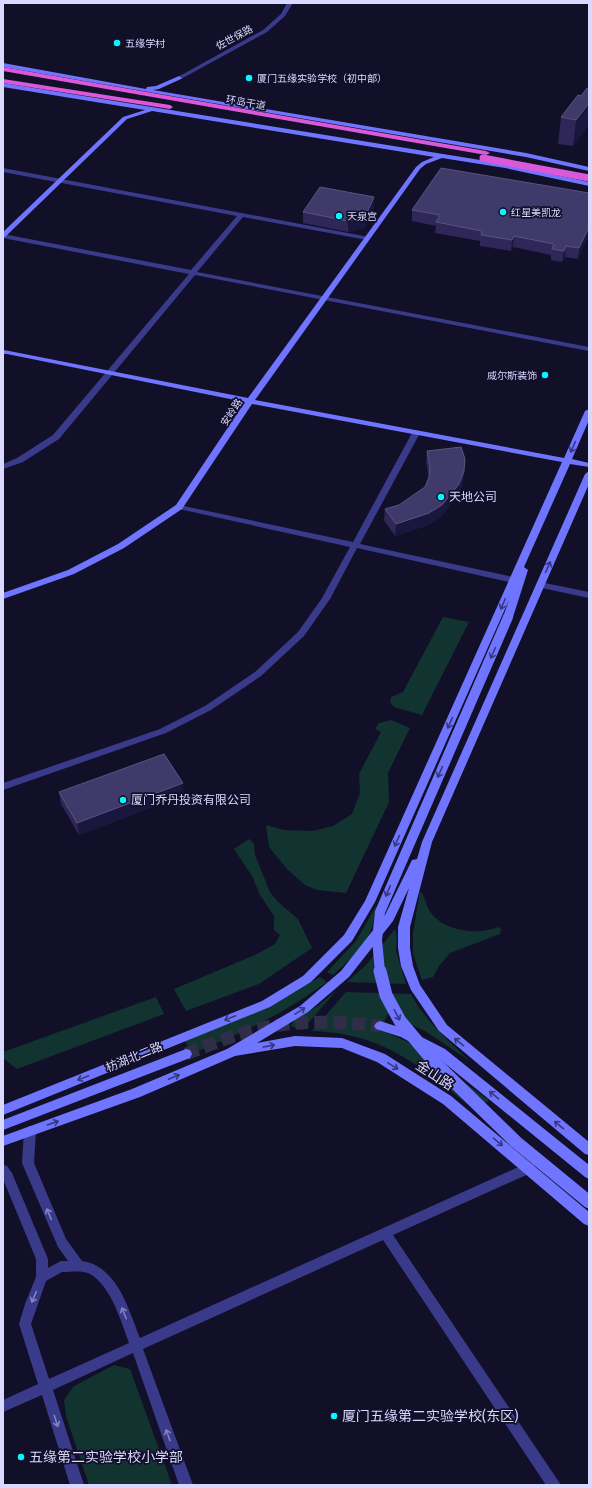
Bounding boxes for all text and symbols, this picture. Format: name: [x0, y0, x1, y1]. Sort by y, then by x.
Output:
street label: 佐世保路: [214, 23, 255, 53]
marker: 五缘学村: [112, 38, 122, 48]
place label: 五缘学村: [125, 38, 165, 50]
marker: 厦门五缘实验学校（初中部）: [244, 73, 254, 83]
place label: 厦门五缘实验学校（初中部）: [257, 73, 387, 85]
street label: 环岛干道: [225, 94, 267, 112]
marker: 红星美凯龙: [498, 207, 508, 217]
place label: 红星美凯龙: [511, 207, 561, 219]
marker: 天泉宫: [334, 211, 344, 221]
place label: 天泉宫: [347, 211, 377, 223]
place label: 威尔斯装饰: [487, 370, 537, 382]
marker: 威尔斯装饰: [540, 370, 550, 380]
street label: 安岭路: [218, 397, 245, 428]
one-way arrow: [569, 441, 577, 453]
place label: 天地公司: [449, 490, 497, 504]
marker: 天地公司: [436, 492, 446, 502]
one-way arrow: [545, 561, 552, 573]
one-way arrow: [498, 597, 506, 609]
one-way arrow: [488, 646, 496, 658]
one-way arrow: [446, 716, 453, 728]
one-way arrow: [436, 765, 444, 777]
place label: 厦门乔丹投资有限公司: [131, 793, 251, 807]
marker: 厦门乔丹投资有限公司: [118, 795, 128, 805]
one-way arrow: [393, 835, 400, 847]
one-way arrow: [384, 884, 392, 896]
one-way arrow: [294, 1007, 305, 1015]
one-way arrow: [394, 1009, 401, 1021]
one-way arrow: [224, 1015, 236, 1023]
one-way arrow: [454, 1037, 465, 1046]
street label: 枋湖北二路: [104, 1039, 164, 1075]
one-way arrow: [262, 1042, 275, 1050]
street label: 金山路: [412, 1057, 457, 1094]
one-way arrow: [387, 1062, 398, 1070]
one-way arrow: [168, 1073, 180, 1080]
one-way arrow: [78, 1074, 90, 1082]
one-way arrow: [488, 1091, 499, 1100]
one-way arrow: [46, 1118, 58, 1126]
one-way arrow: [554, 1121, 565, 1130]
one-way arrow: [493, 1138, 504, 1147]
one-way arrow: [45, 1208, 52, 1220]
one-way arrow: [29, 1290, 37, 1302]
one-way arrow: [119, 1307, 127, 1319]
place label: 厦门五缘第二实验学校(东区): [342, 1408, 518, 1425]
marker: 厦门五缘第二实验学校(东区): [329, 1411, 339, 1421]
one-way arrow: [53, 1414, 60, 1427]
one-way arrow: [164, 1429, 171, 1442]
place label: 五缘第二实验学校小学部: [29, 1449, 183, 1466]
marker: 五缘第二实验学校小学部: [16, 1452, 26, 1462]

